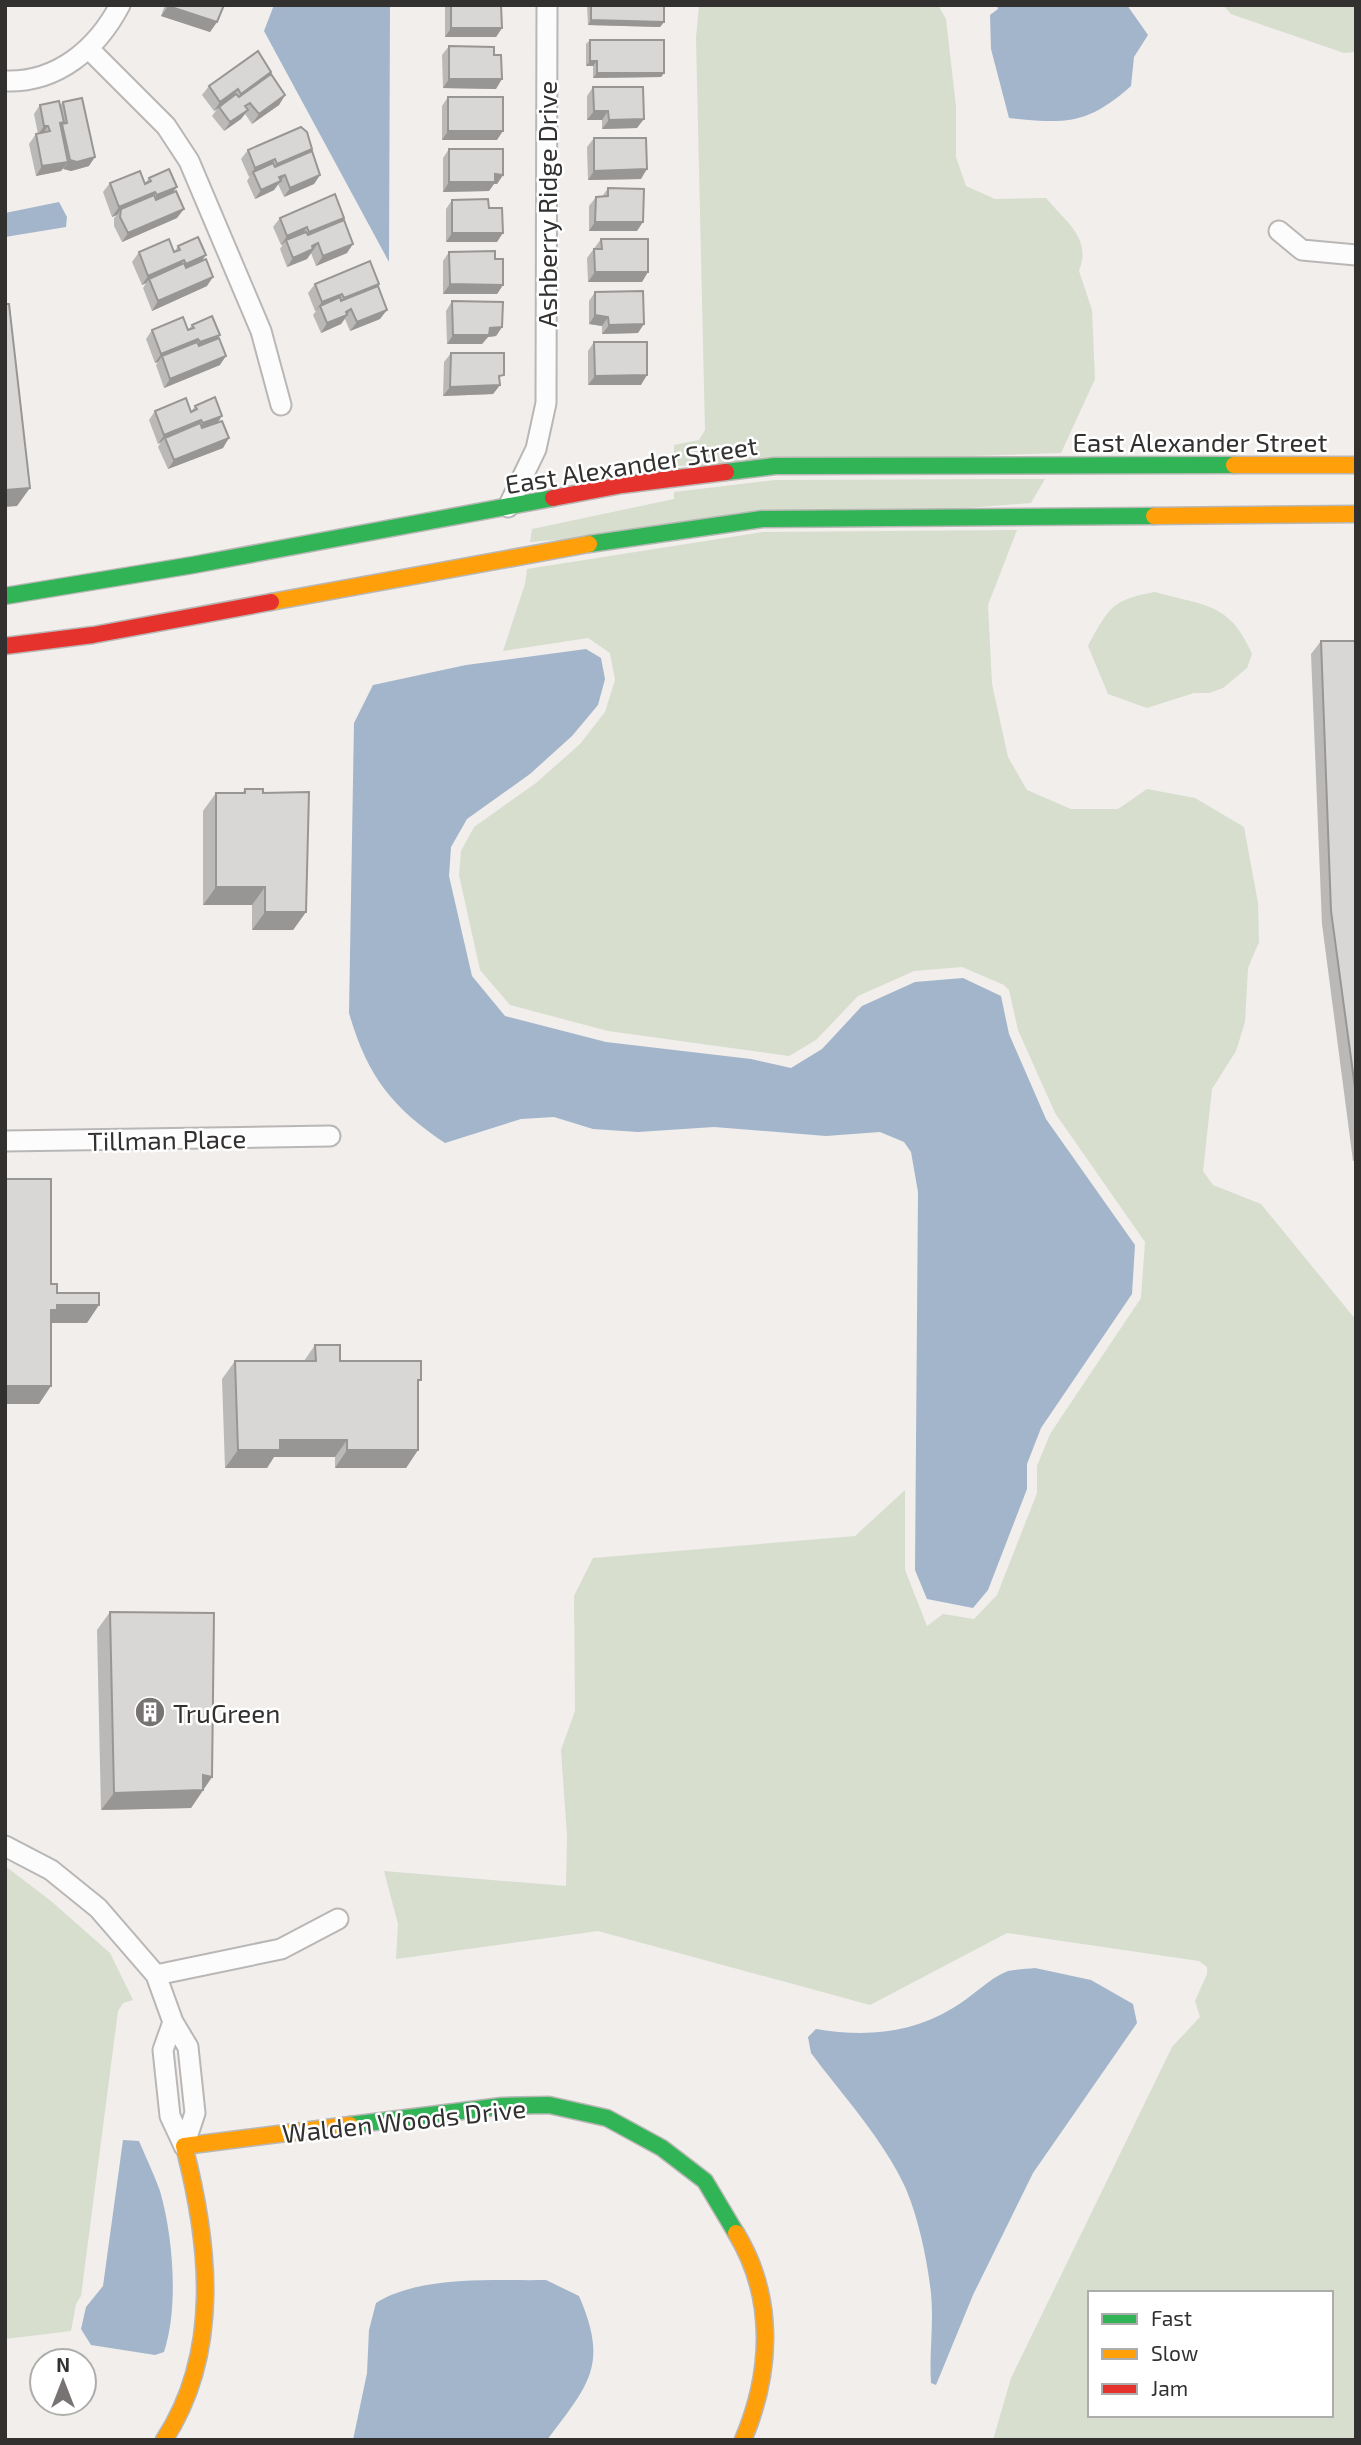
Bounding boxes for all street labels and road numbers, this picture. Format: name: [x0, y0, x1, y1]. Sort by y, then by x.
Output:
street label: Ashberry Ridge Drive: [531, 81, 562, 327]
street label: East Alexander Street: [1073, 426, 1328, 457]
street label: East Alexander Street: [503, 429, 759, 499]
street label: Tillman Place: [87, 1122, 247, 1156]
street label: Walden Woods Drive: [280, 2092, 528, 2148]

